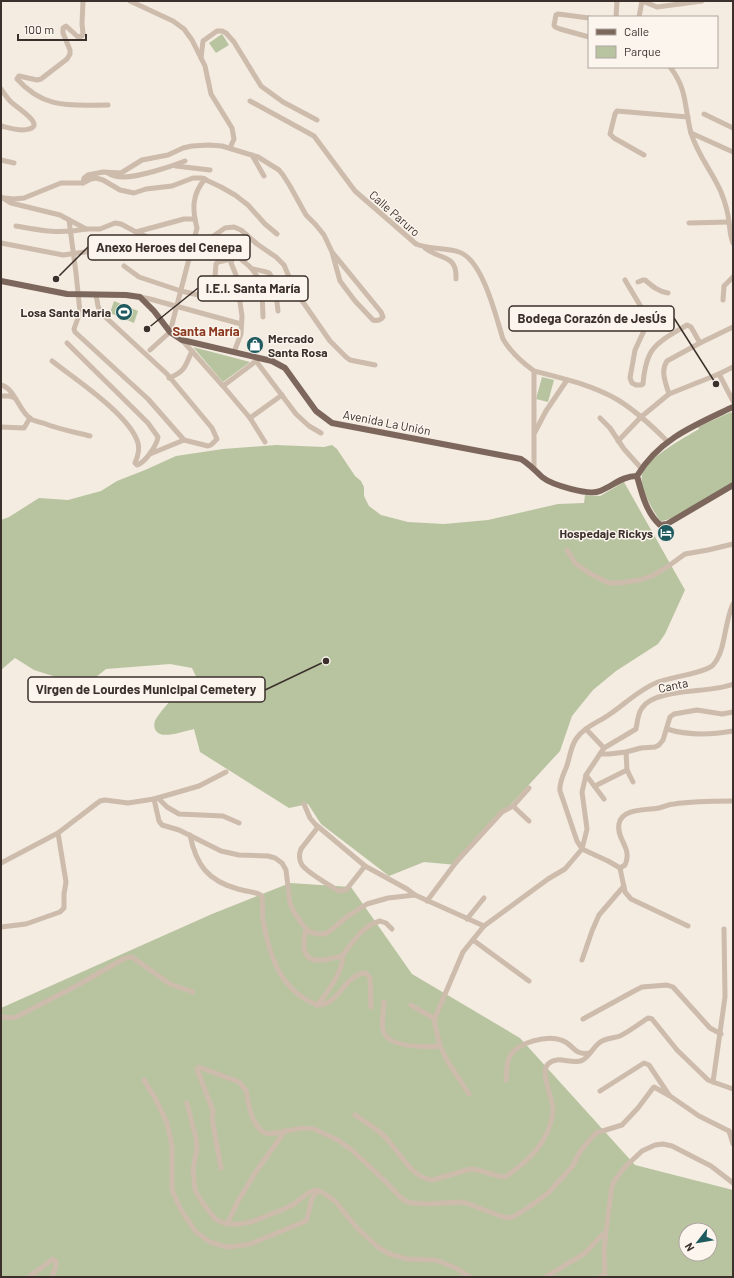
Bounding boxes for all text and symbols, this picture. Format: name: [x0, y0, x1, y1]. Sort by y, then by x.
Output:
scale bar: [18, 16, 86, 42]
legend: [588, 16, 718, 68]
text: 100 m: [24, 22, 54, 36]
text: Calle: [624, 24, 649, 38]
text: Parque: [624, 44, 661, 58]
street label: Calle Paruro: [367, 187, 423, 239]
callout: Anexo Heroes del Cenepa: [88, 235, 250, 260]
text: Anexo Heroes del Cenepa: [96, 239, 242, 255]
callout: I.E.I. Santa María: [198, 276, 308, 301]
text: I.E.I. Santa María: [206, 280, 300, 296]
sports icon: Losa Santa Maria: [114, 302, 134, 322]
place label: Losa Santa Maria: [21, 305, 111, 319]
callout: Bodega Corazón de JesÚs: [509, 306, 674, 331]
text: Bodega Corazón de JesÚs: [517, 310, 667, 326]
district label: Santa María: [172, 323, 240, 339]
place label: Mercado Santa Rosa: [268, 331, 328, 359]
shop icon: Mercado Santa Rosa: [245, 335, 265, 355]
street label: Avenida La Unión: [342, 407, 432, 437]
hotel icon: Hospedaje Rickys: [656, 523, 676, 543]
place label: Hospedaje Rickys: [559, 526, 653, 540]
street label: Canta: [657, 675, 689, 695]
callout: Virgen de Lourdes Municipal Cemetery: [28, 677, 265, 702]
text: Virgen de Lourdes Municipal Cemetery: [36, 681, 257, 697]
north arrow: [678, 1222, 718, 1262]
text: N: [682, 1241, 696, 1254]

